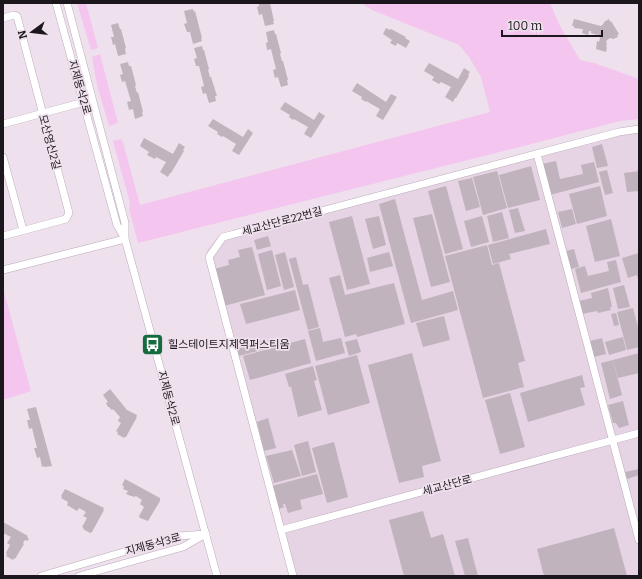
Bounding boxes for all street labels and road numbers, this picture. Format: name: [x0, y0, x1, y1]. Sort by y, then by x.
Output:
street label: 지제동삭2로: [65, 58, 94, 116]
street label: 모산영신2길: [36, 113, 63, 171]
street label: 세교산단로22번길: [240, 204, 324, 238]
street label: 지제동삭2로: [155, 369, 182, 427]
street label: 세교산단로: [421, 473, 473, 498]
street label: 지제동삭3로: [124, 531, 182, 558]

